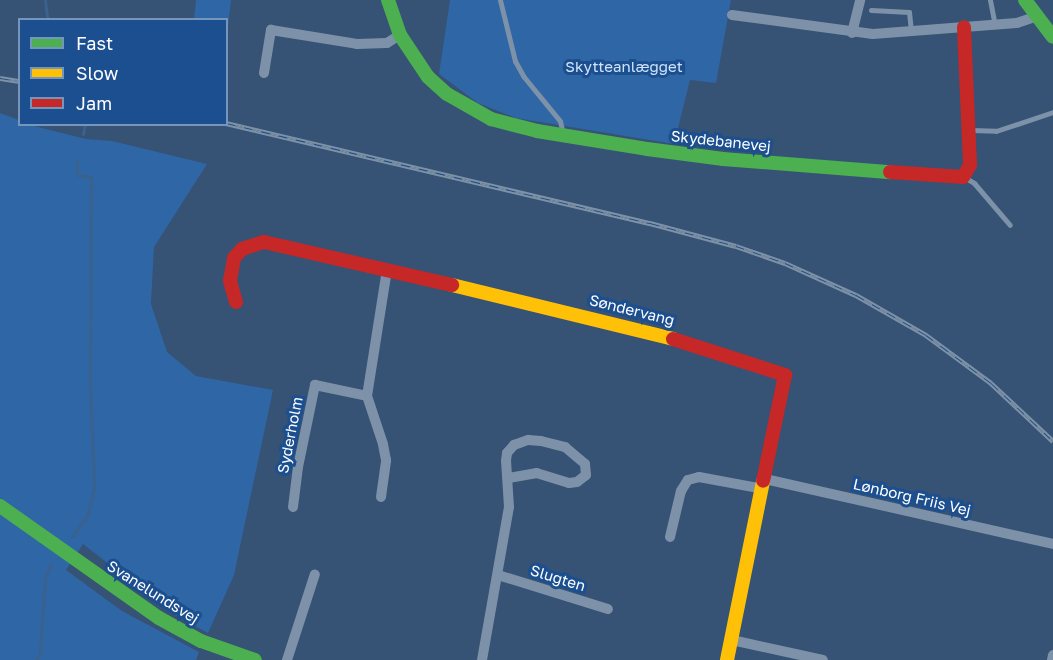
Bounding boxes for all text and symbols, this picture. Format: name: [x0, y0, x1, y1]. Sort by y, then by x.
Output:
legend: [18, 18, 228, 126]
text: Fast: [76, 32, 113, 54]
park label: Skytteanlægget: [565, 58, 683, 76]
text: Slow: [76, 62, 118, 84]
text: Jam: [76, 92, 112, 114]
street label: Skydebanevej: [670, 127, 772, 155]
street label: Søndervang: [588, 291, 676, 329]
street label: Syderholm: [274, 395, 306, 475]
street label: Lønborg Friis Vej: [851, 475, 973, 519]
street label: Svanelundsvej: [104, 557, 202, 627]
street label: Slugten: [528, 561, 588, 595]

